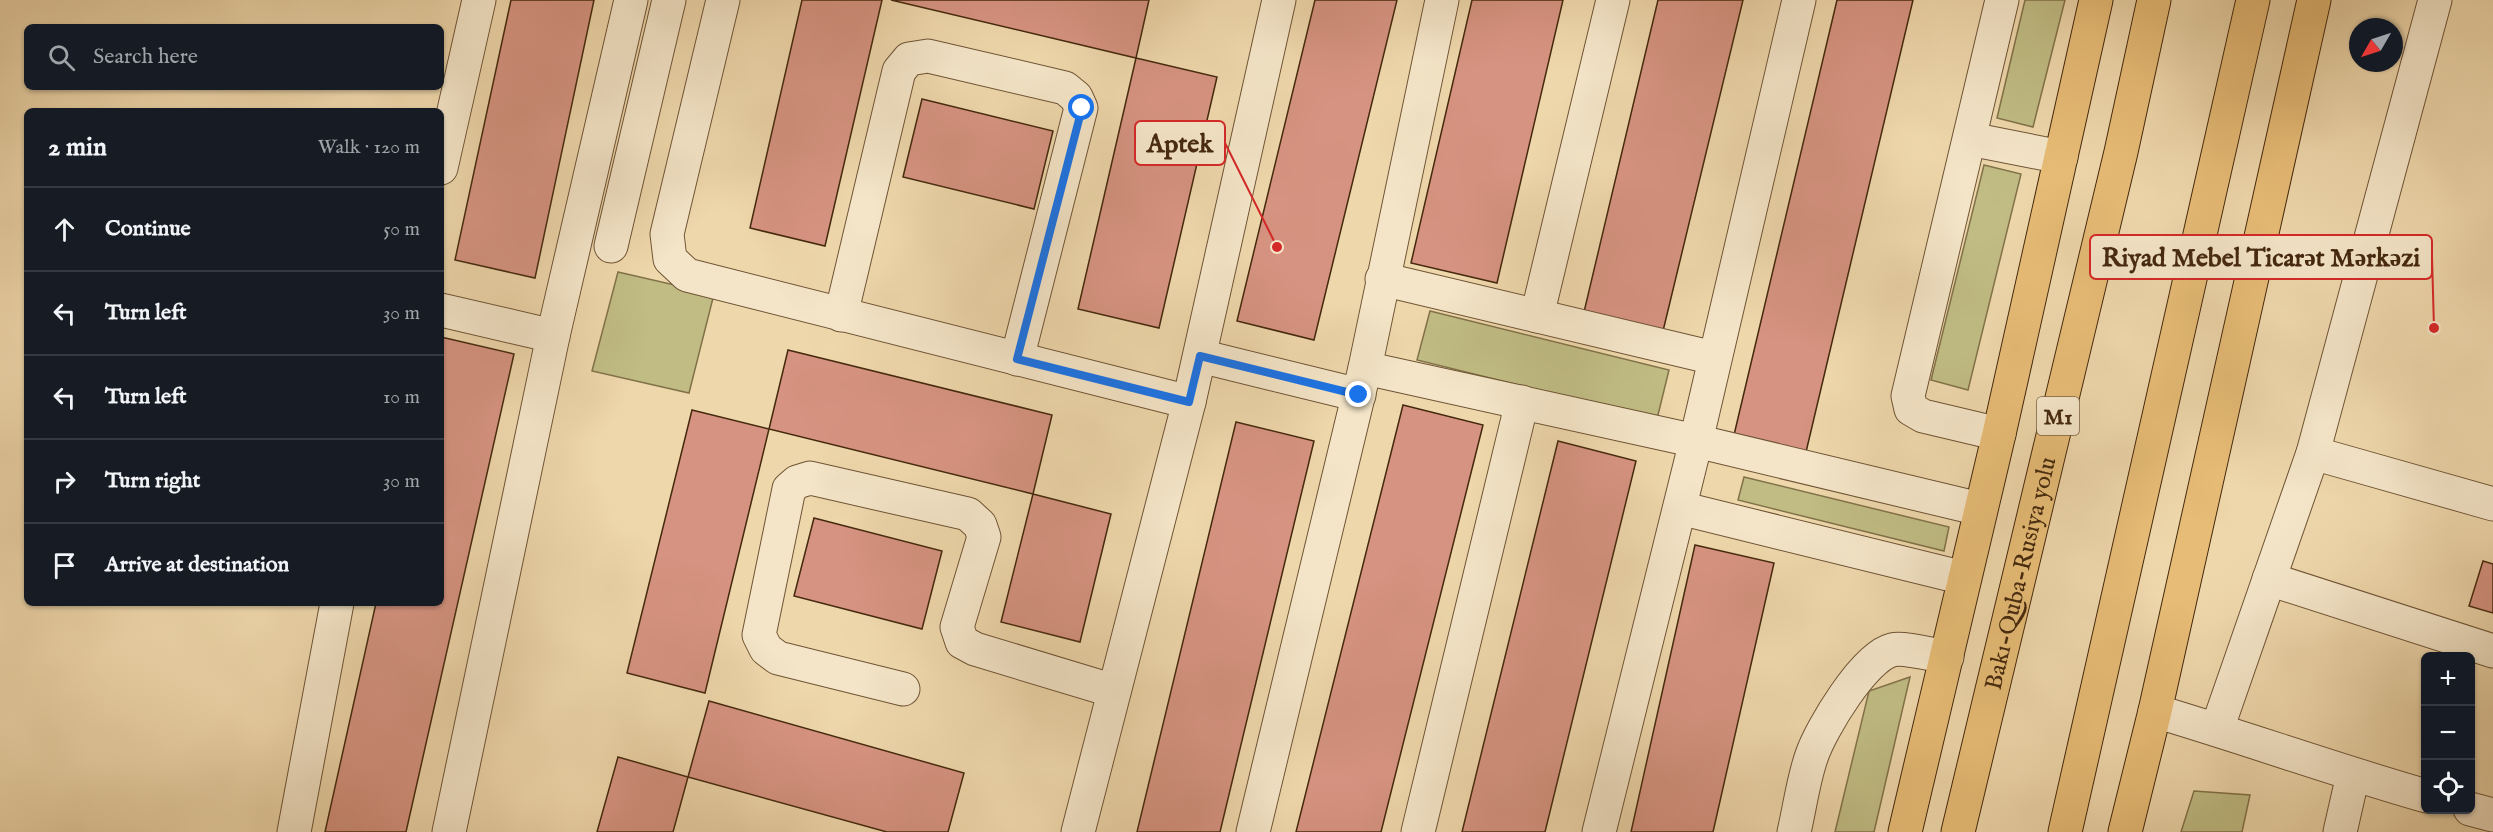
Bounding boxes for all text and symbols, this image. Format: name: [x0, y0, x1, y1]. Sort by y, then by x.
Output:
north arrow: [2349, 18, 2403, 72]
search box: [24, 24, 444, 90]
icon: search: [45, 41, 78, 74]
text: Search here: [93, 43, 198, 71]
route start: [1068, 94, 1094, 120]
callout: Aptek: [1135, 121, 1225, 165]
text: Aptek: [1146, 128, 1214, 161]
text: 2 min: [48, 131, 107, 164]
text: Walk · 120 m: [318, 135, 420, 160]
icon: ahead: [48, 213, 81, 246]
text: Continue: [105, 215, 191, 243]
text: 50 m: [383, 217, 420, 242]
callout: Riyad Mebel Ticarət Mərkəzi: [2090, 235, 2432, 279]
text: Riyad Mebel Ticarət Mərkəzi: [2102, 242, 2420, 275]
icon: left: [48, 297, 81, 330]
text: Turn left: [105, 299, 187, 327]
text: 30 m: [383, 301, 420, 326]
icon: left: [48, 381, 81, 414]
route end: [1345, 381, 1371, 407]
text: Turn left: [105, 383, 187, 411]
text: 10 m: [383, 385, 420, 410]
road number: M1: [2037, 397, 2079, 435]
street label: Bakı-Quba-Rusiya yolu: [1979, 454, 2064, 693]
icon: right: [48, 465, 81, 498]
text: Turn right: [105, 467, 200, 495]
text: 30 m: [383, 469, 420, 494]
icon: arrive: [48, 549, 81, 582]
text: Arrive at destination: [105, 551, 289, 579]
map controls: [2421, 652, 2475, 814]
button: +: [2421, 652, 2475, 706]
button: −: [2421, 706, 2475, 760]
button: locate: [2421, 760, 2475, 814]

